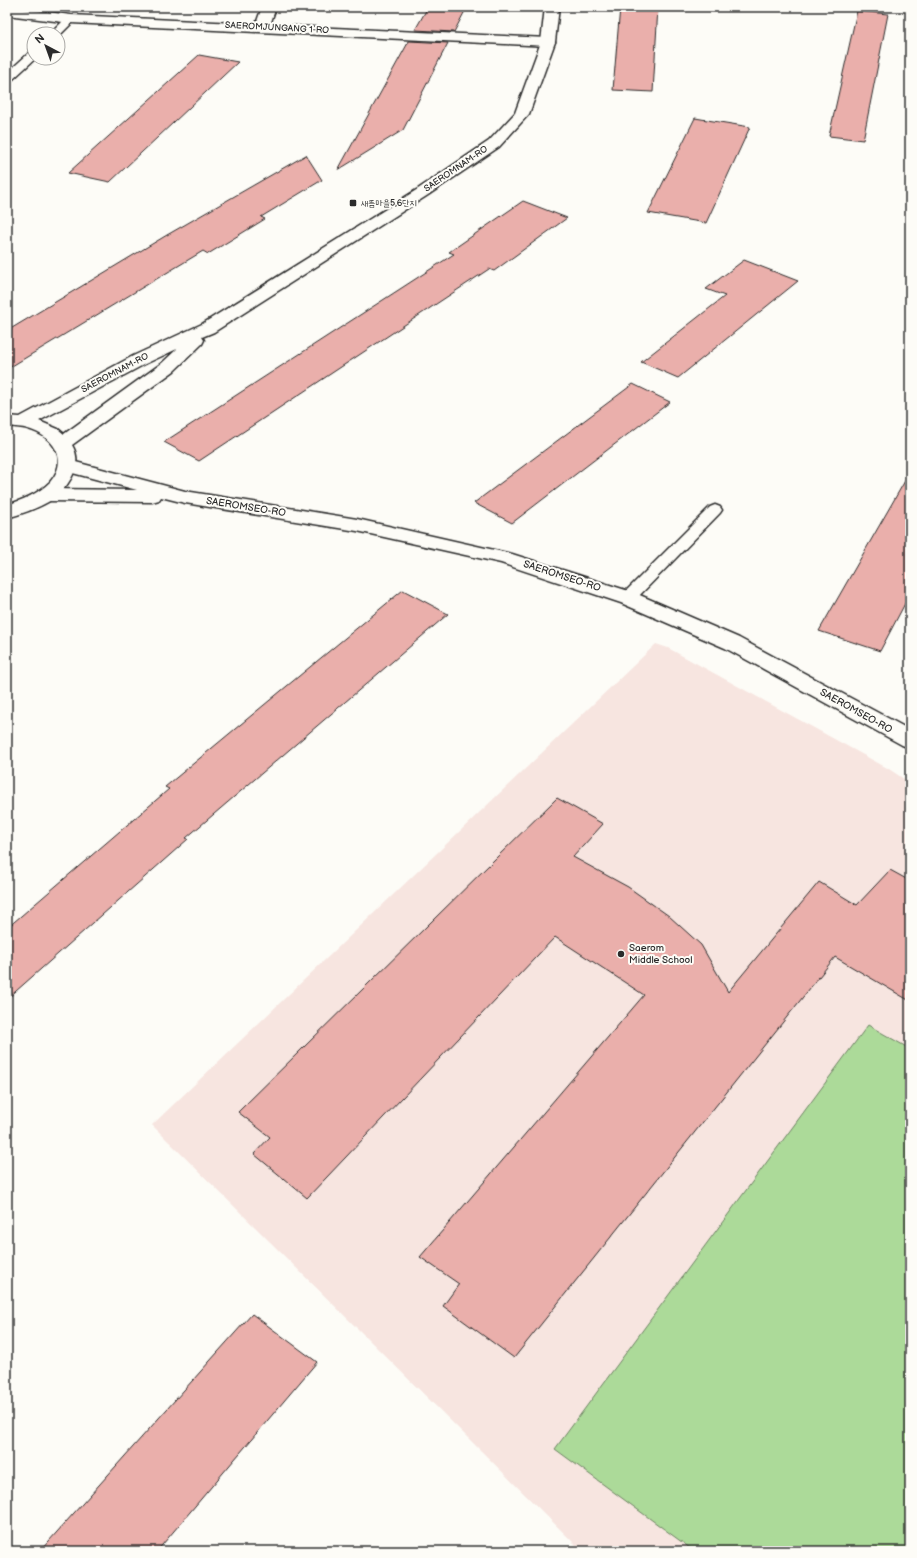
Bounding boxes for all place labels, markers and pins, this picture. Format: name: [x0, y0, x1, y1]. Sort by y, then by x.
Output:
marker: 새뜸마을5,6단지: [348, 198, 358, 208]
place label: 새뜸마을5,6단지: [360, 198, 417, 209]
place label: Saerom Middle School: [629, 942, 693, 966]
marker: Saerom Middle School: [616, 949, 626, 959]

